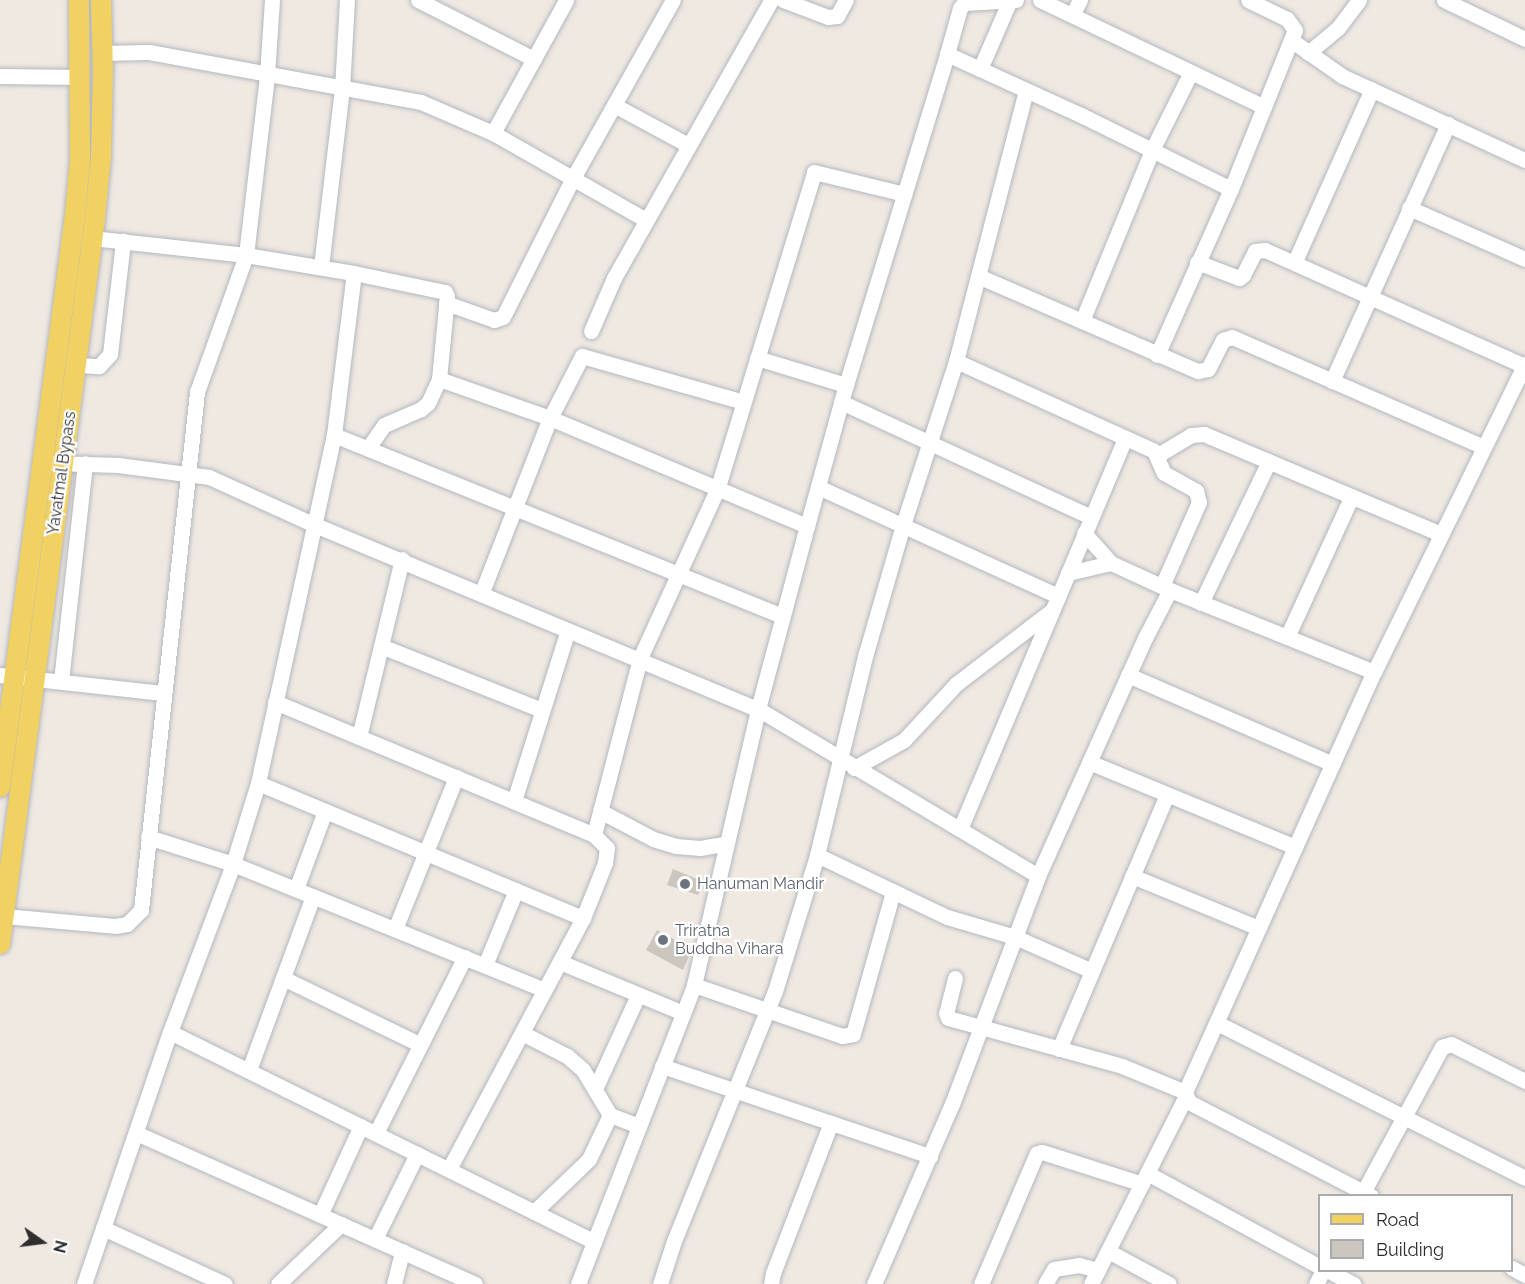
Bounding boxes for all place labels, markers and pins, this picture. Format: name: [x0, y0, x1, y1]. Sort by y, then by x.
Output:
place label: Hanuman Mandir: [697, 874, 824, 894]
marker: Hanuman Mandir: [678, 877, 692, 891]
place label: Triratna Buddha Vihara: [675, 921, 784, 959]
marker: Triratna Buddha Vihara: [656, 933, 670, 947]

